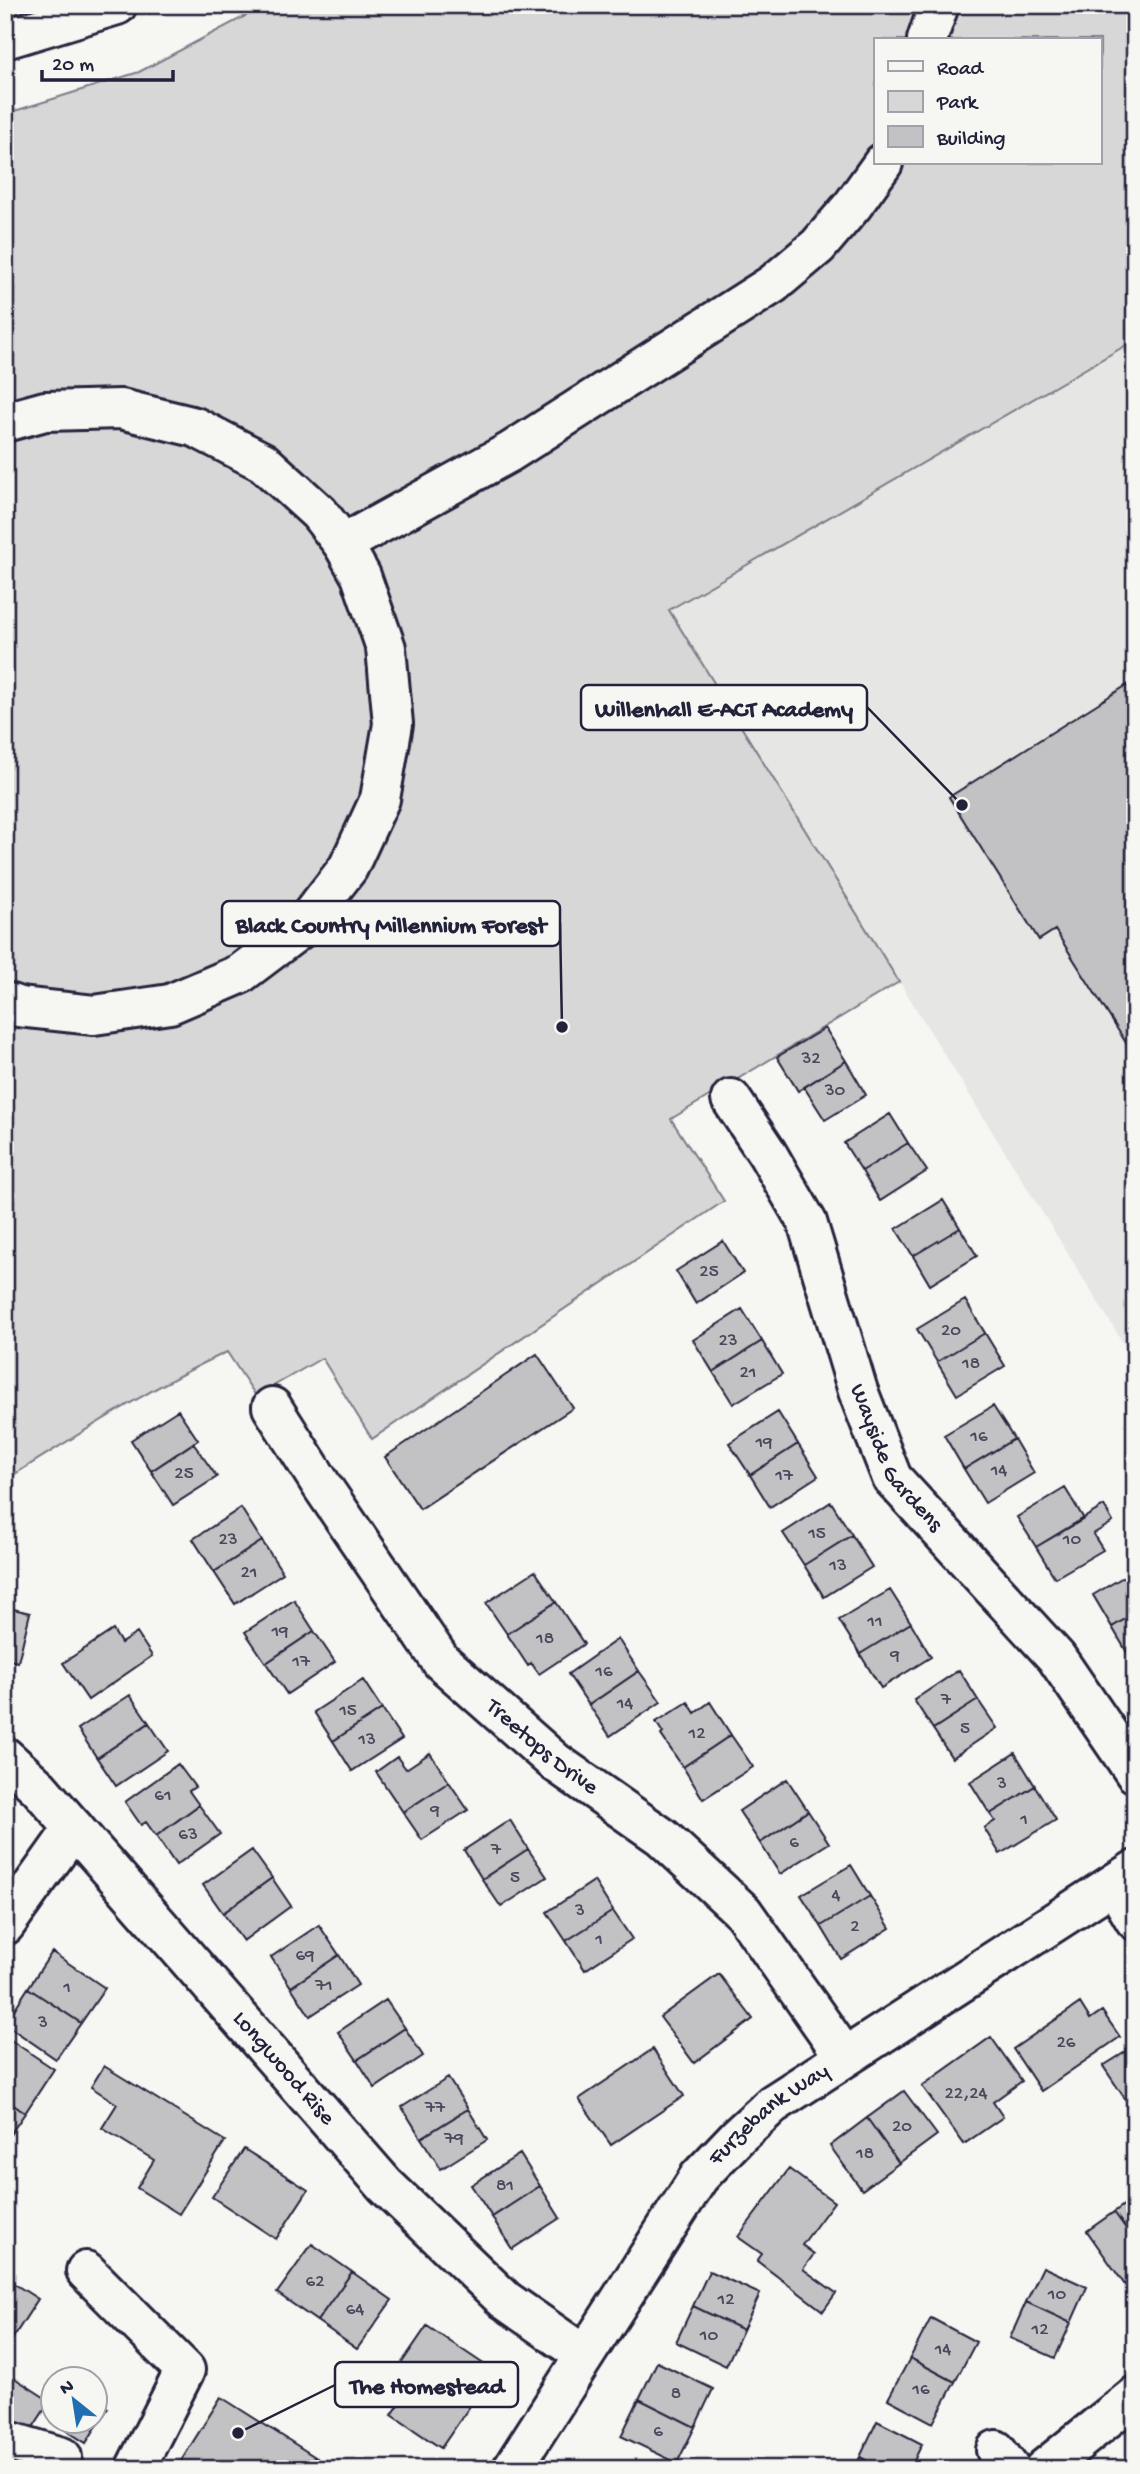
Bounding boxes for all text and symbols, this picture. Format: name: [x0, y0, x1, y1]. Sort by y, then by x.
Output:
scale bar: [42, 38, 173, 82]
legend: [874, 38, 1102, 164]
text: 20 m: [52, 54, 94, 79]
text: Road: [937, 58, 985, 83]
text: Park: [936, 92, 980, 117]
text: Building: [936, 128, 1006, 153]
callout: Willenhall E-ACT Academy: [581, 685, 867, 730]
text: Willenhall E-ACT Academy: [594, 697, 853, 726]
callout: Black Country Millennium Forest: [222, 901, 560, 946]
text: Black Country Millennium Forest: [235, 913, 548, 942]
house number: 32: [800, 1048, 821, 1071]
house number: 30: [824, 1080, 846, 1103]
house number: 25: [699, 1261, 719, 1284]
house number: 20: [941, 1320, 961, 1343]
house number: 23: [718, 1330, 738, 1353]
house number: 18: [961, 1353, 980, 1376]
house number: 21: [740, 1362, 757, 1385]
street label: Wayside Gardens: [843, 1380, 949, 1538]
house number: 16: [969, 1426, 988, 1449]
house number: 19: [754, 1432, 773, 1455]
house number: 14: [990, 1460, 1007, 1483]
house number: 25: [174, 1463, 194, 1486]
house number: 17: [774, 1465, 794, 1488]
house number: 15: [807, 1523, 826, 1546]
house number: 23: [218, 1529, 238, 1552]
house number: 10: [1062, 1529, 1081, 1552]
house number: 13: [828, 1555, 847, 1578]
house number: 21: [241, 1562, 258, 1585]
house number: 11: [866, 1611, 883, 1634]
house number: 19: [270, 1621, 289, 1644]
house number: 18: [535, 1628, 554, 1651]
house number: 9: [889, 1645, 900, 1668]
house number: 17: [291, 1651, 311, 1674]
house number: 16: [594, 1661, 613, 1684]
house number: 7: [940, 1689, 952, 1712]
street label: Treetops Drive: [479, 1692, 604, 1802]
house number: 14: [616, 1693, 633, 1716]
house number: 15: [338, 1700, 357, 1723]
house number: 5: [960, 1718, 970, 1741]
house number: 12: [688, 1723, 706, 1746]
house number: 13: [357, 1729, 376, 1752]
house number: 3: [996, 1773, 1007, 1796]
house number: 61: [154, 1785, 172, 1808]
house number: 9: [429, 1800, 440, 1823]
house number: 1: [1019, 1809, 1028, 1832]
house number: 63: [178, 1824, 198, 1847]
house number: 6: [789, 1832, 799, 1855]
house number: 7: [490, 1839, 502, 1862]
house number: 5: [510, 1867, 520, 1890]
house number: 4: [832, 1885, 841, 1908]
house number: 3: [574, 1900, 585, 1923]
house number: 2: [850, 1916, 860, 1939]
house number: 1: [594, 1929, 603, 1952]
house number: 69: [295, 1945, 315, 1968]
house number: 71: [314, 1975, 333, 1998]
house number: 1: [62, 1977, 71, 2000]
street label: Longwood Rise: [226, 2006, 341, 2132]
house number: 3: [37, 2012, 48, 2035]
house number: 26: [1057, 2032, 1076, 2055]
street label: Furzebank Way: [702, 2058, 834, 2172]
house number: 22,24: [945, 2083, 987, 2106]
house number: 77: [424, 2097, 446, 2120]
house number: 20: [892, 2116, 912, 2139]
house number: 79: [443, 2128, 464, 2151]
house number: 18: [855, 2143, 874, 2166]
house number: 81: [496, 2175, 514, 2198]
house number: 62: [306, 2271, 324, 2294]
house number: 10: [1047, 2284, 1066, 2307]
house number: 12: [717, 2289, 735, 2312]
house number: 64: [346, 2299, 364, 2322]
house number: 12: [1031, 2319, 1049, 2342]
house number: 10: [699, 2325, 718, 2348]
house number: 14: [934, 2339, 951, 2362]
callout: The Homestead: [335, 2362, 518, 2407]
north arrow: [38, 2366, 108, 2436]
text: The Homestead: [348, 2374, 507, 2403]
text: N: [56, 2375, 78, 2401]
house number: 16: [911, 2379, 930, 2402]
house number: 8: [671, 2383, 681, 2406]
house number: 6: [653, 2421, 663, 2444]

